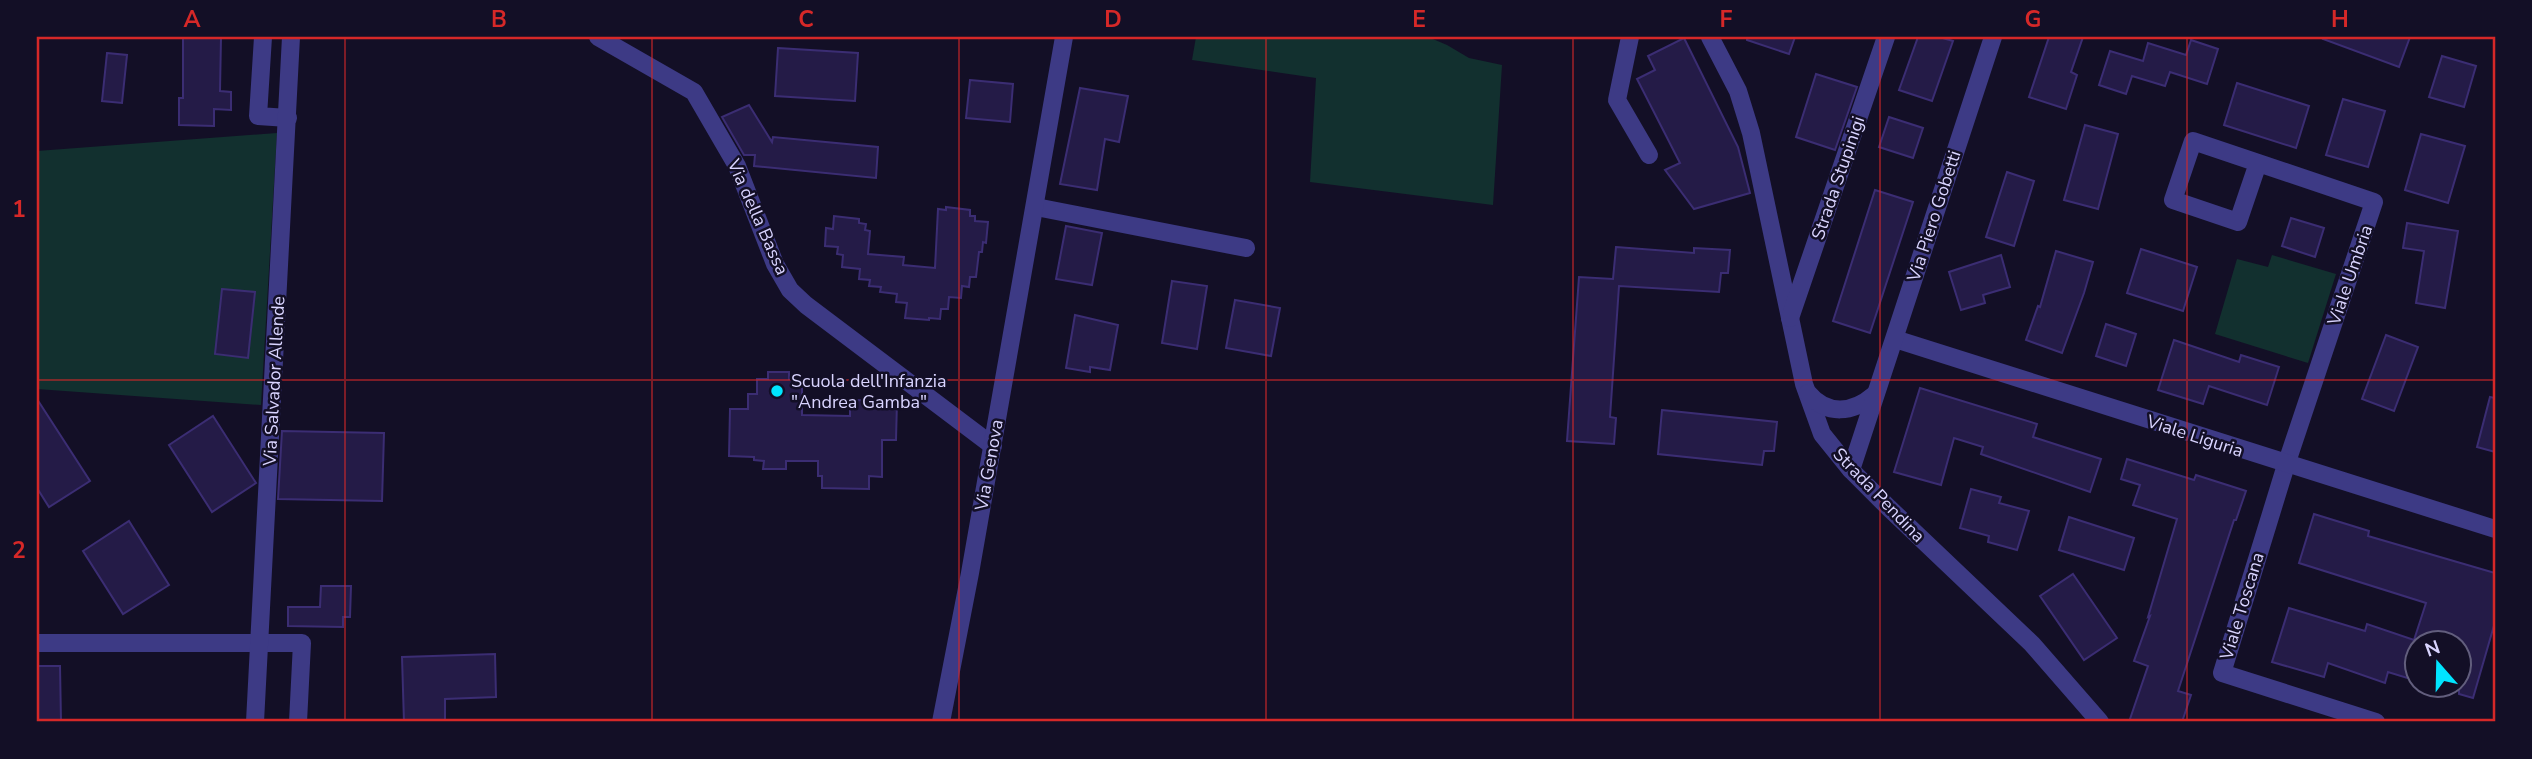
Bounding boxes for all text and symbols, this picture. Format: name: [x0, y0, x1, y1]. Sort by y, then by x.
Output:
text: A: [183, 4, 201, 35]
text: B: [491, 4, 507, 35]
text: C: [798, 4, 814, 35]
text: D: [1104, 4, 1122, 35]
text: E: [1412, 4, 1426, 35]
text: F: [1720, 4, 1733, 35]
text: G: [2025, 4, 2041, 35]
text: H: [2331, 4, 2349, 35]
street label: Strada Stupinigi: [1806, 113, 1870, 243]
street label: Via Piero Gobetti: [1901, 147, 1967, 286]
street label: Via della Bassa: [721, 154, 794, 279]
text: 1: [12, 194, 26, 225]
street label: Viale Umbria: [2321, 222, 2378, 329]
street label: Via Salvador Allende: [258, 295, 290, 468]
place label: Scuola dell'Infanzia "Andrea Gamba": [791, 369, 947, 414]
marker: Scuola dell'Infanzia "Andrea Gamba": [769, 383, 785, 399]
street label: Viale Liguria: [2143, 409, 2246, 463]
street label: Via Genova: [969, 418, 1009, 513]
street label: Strada Pendina: [1828, 442, 1930, 548]
text: 2: [12, 535, 26, 566]
street label: Viale Toscana: [2214, 549, 2270, 664]
north arrow: [2402, 630, 2472, 700]
text: N: [2421, 634, 2444, 664]

